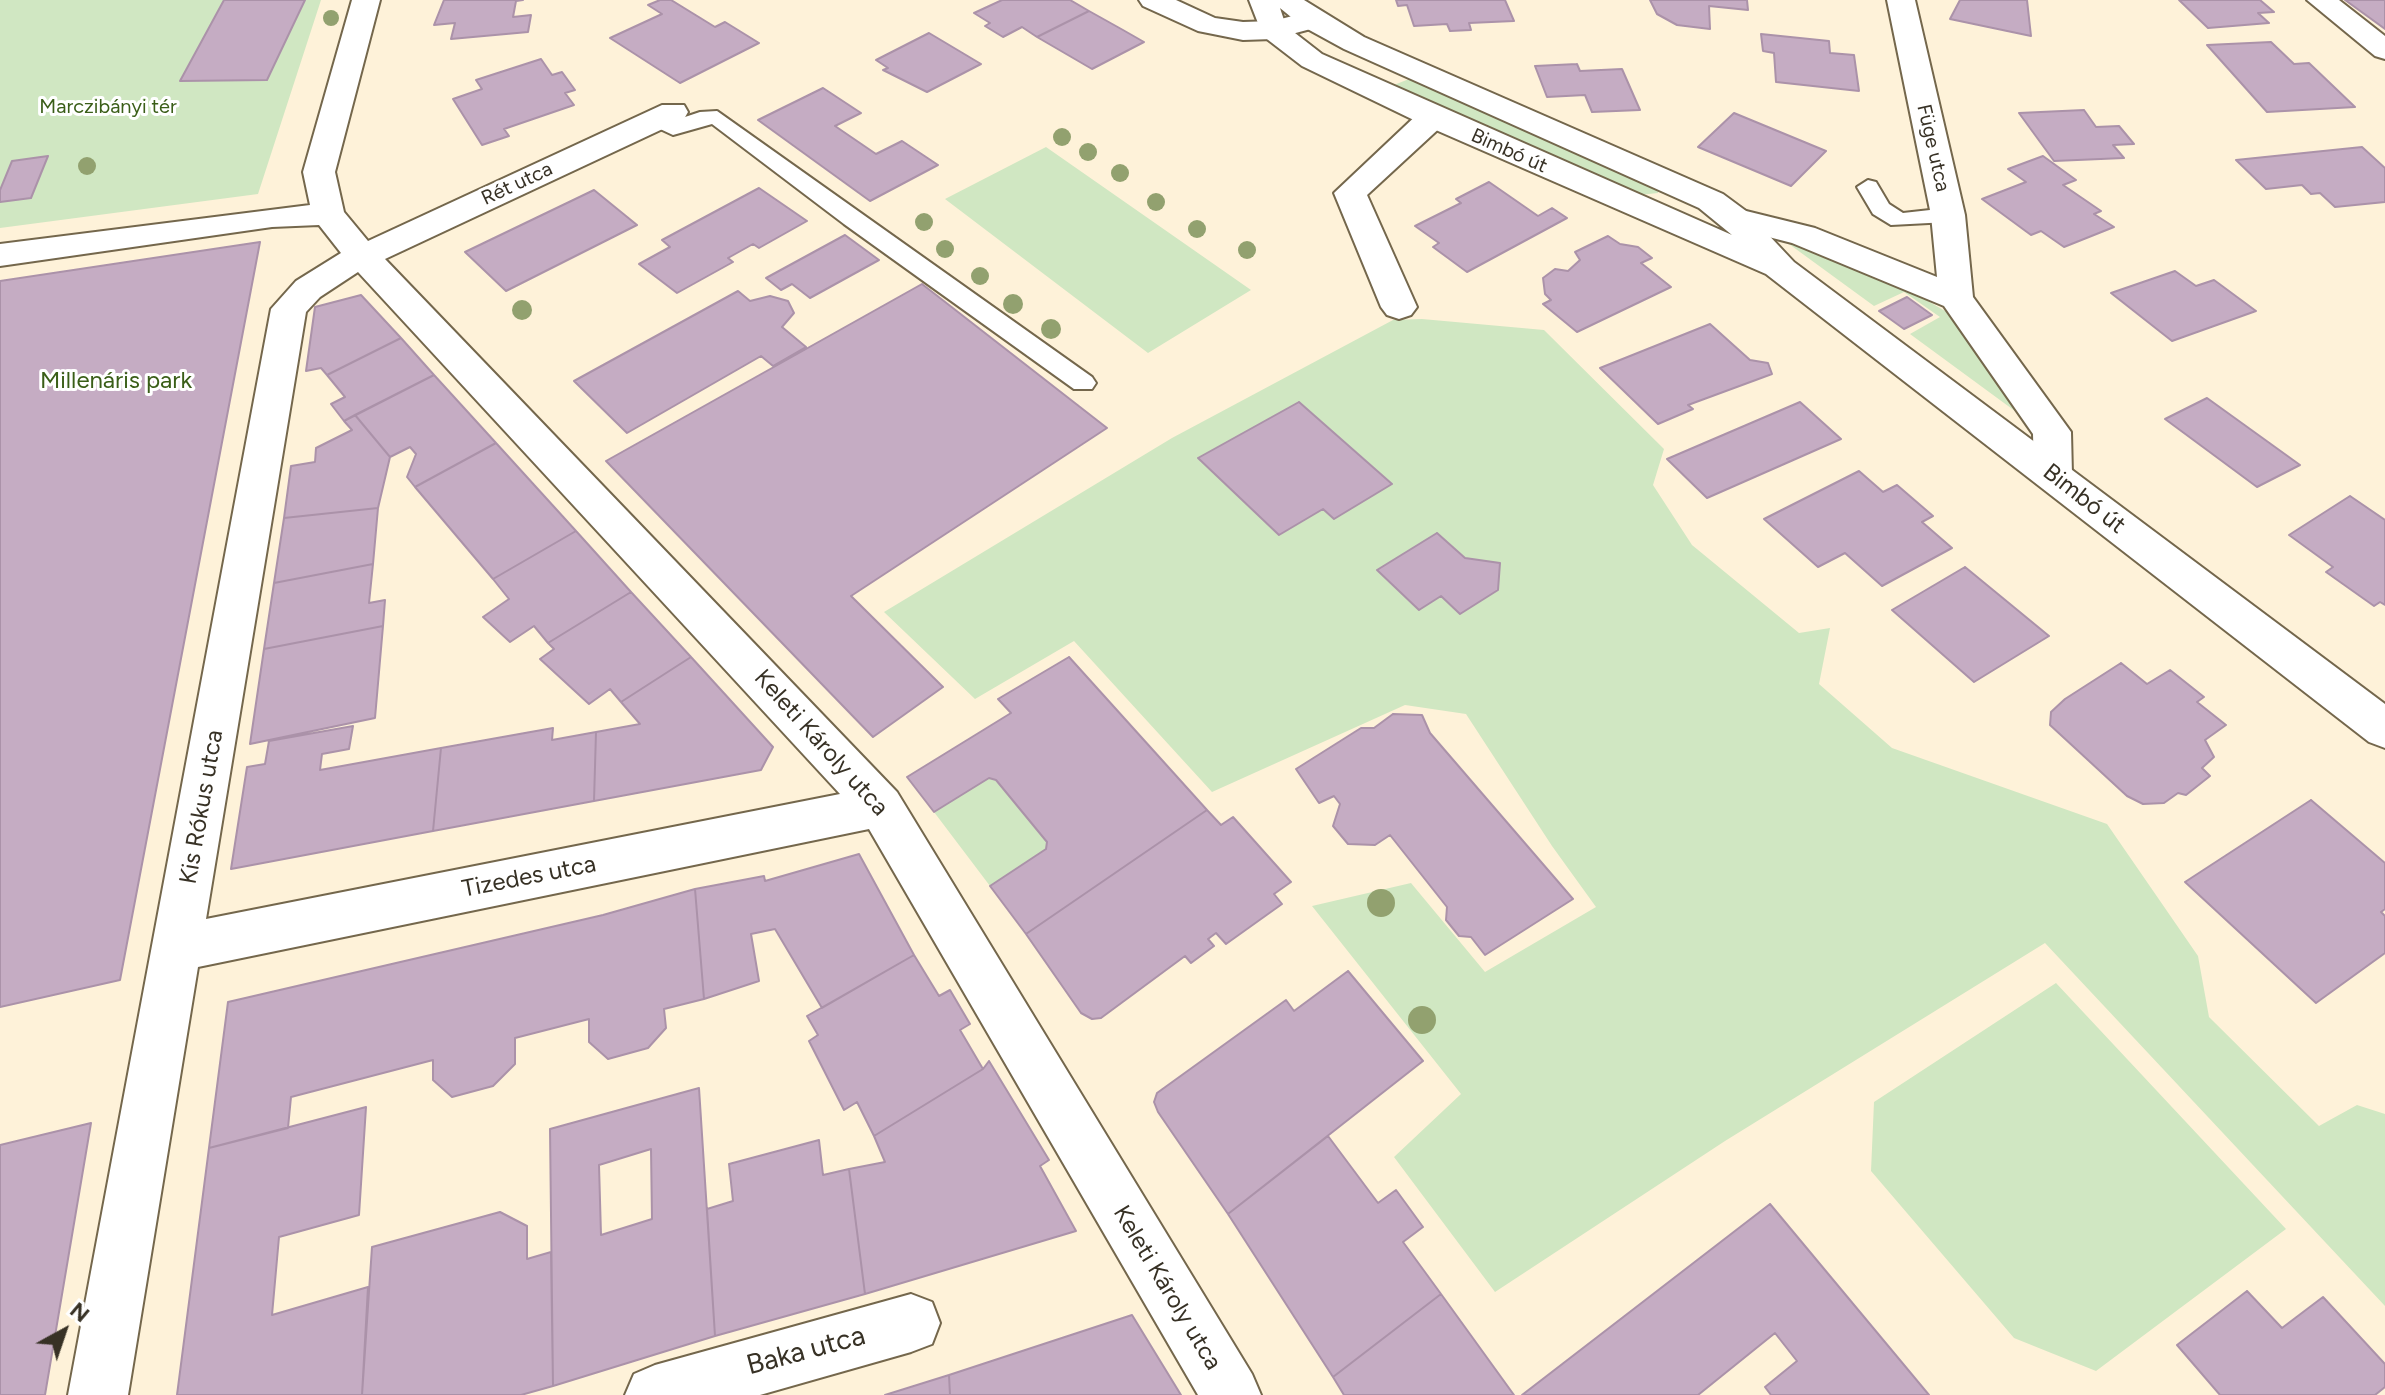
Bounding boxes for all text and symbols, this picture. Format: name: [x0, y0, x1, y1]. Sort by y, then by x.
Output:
park label: Marczibányi tér: [39, 95, 177, 119]
street label: Füge utca: [1911, 102, 1955, 194]
street label: Bimbó út: [1467, 124, 1551, 178]
street label: Rét utca: [478, 157, 556, 211]
park label: Millenáris park: [40, 367, 192, 395]
street label: Bimbó út: [2037, 458, 2131, 540]
street label: Keleti Károly utca: [748, 664, 894, 822]
street label: Kis Rókus utca: [174, 728, 230, 886]
street label: Tizedes utca: [460, 850, 598, 904]
street label: Keleti Károly utca: [1107, 1201, 1227, 1375]
north arrow: [24, 1291, 104, 1371]
text: N: [65, 1296, 95, 1328]
street label: Baka utca: [743, 1319, 869, 1383]

